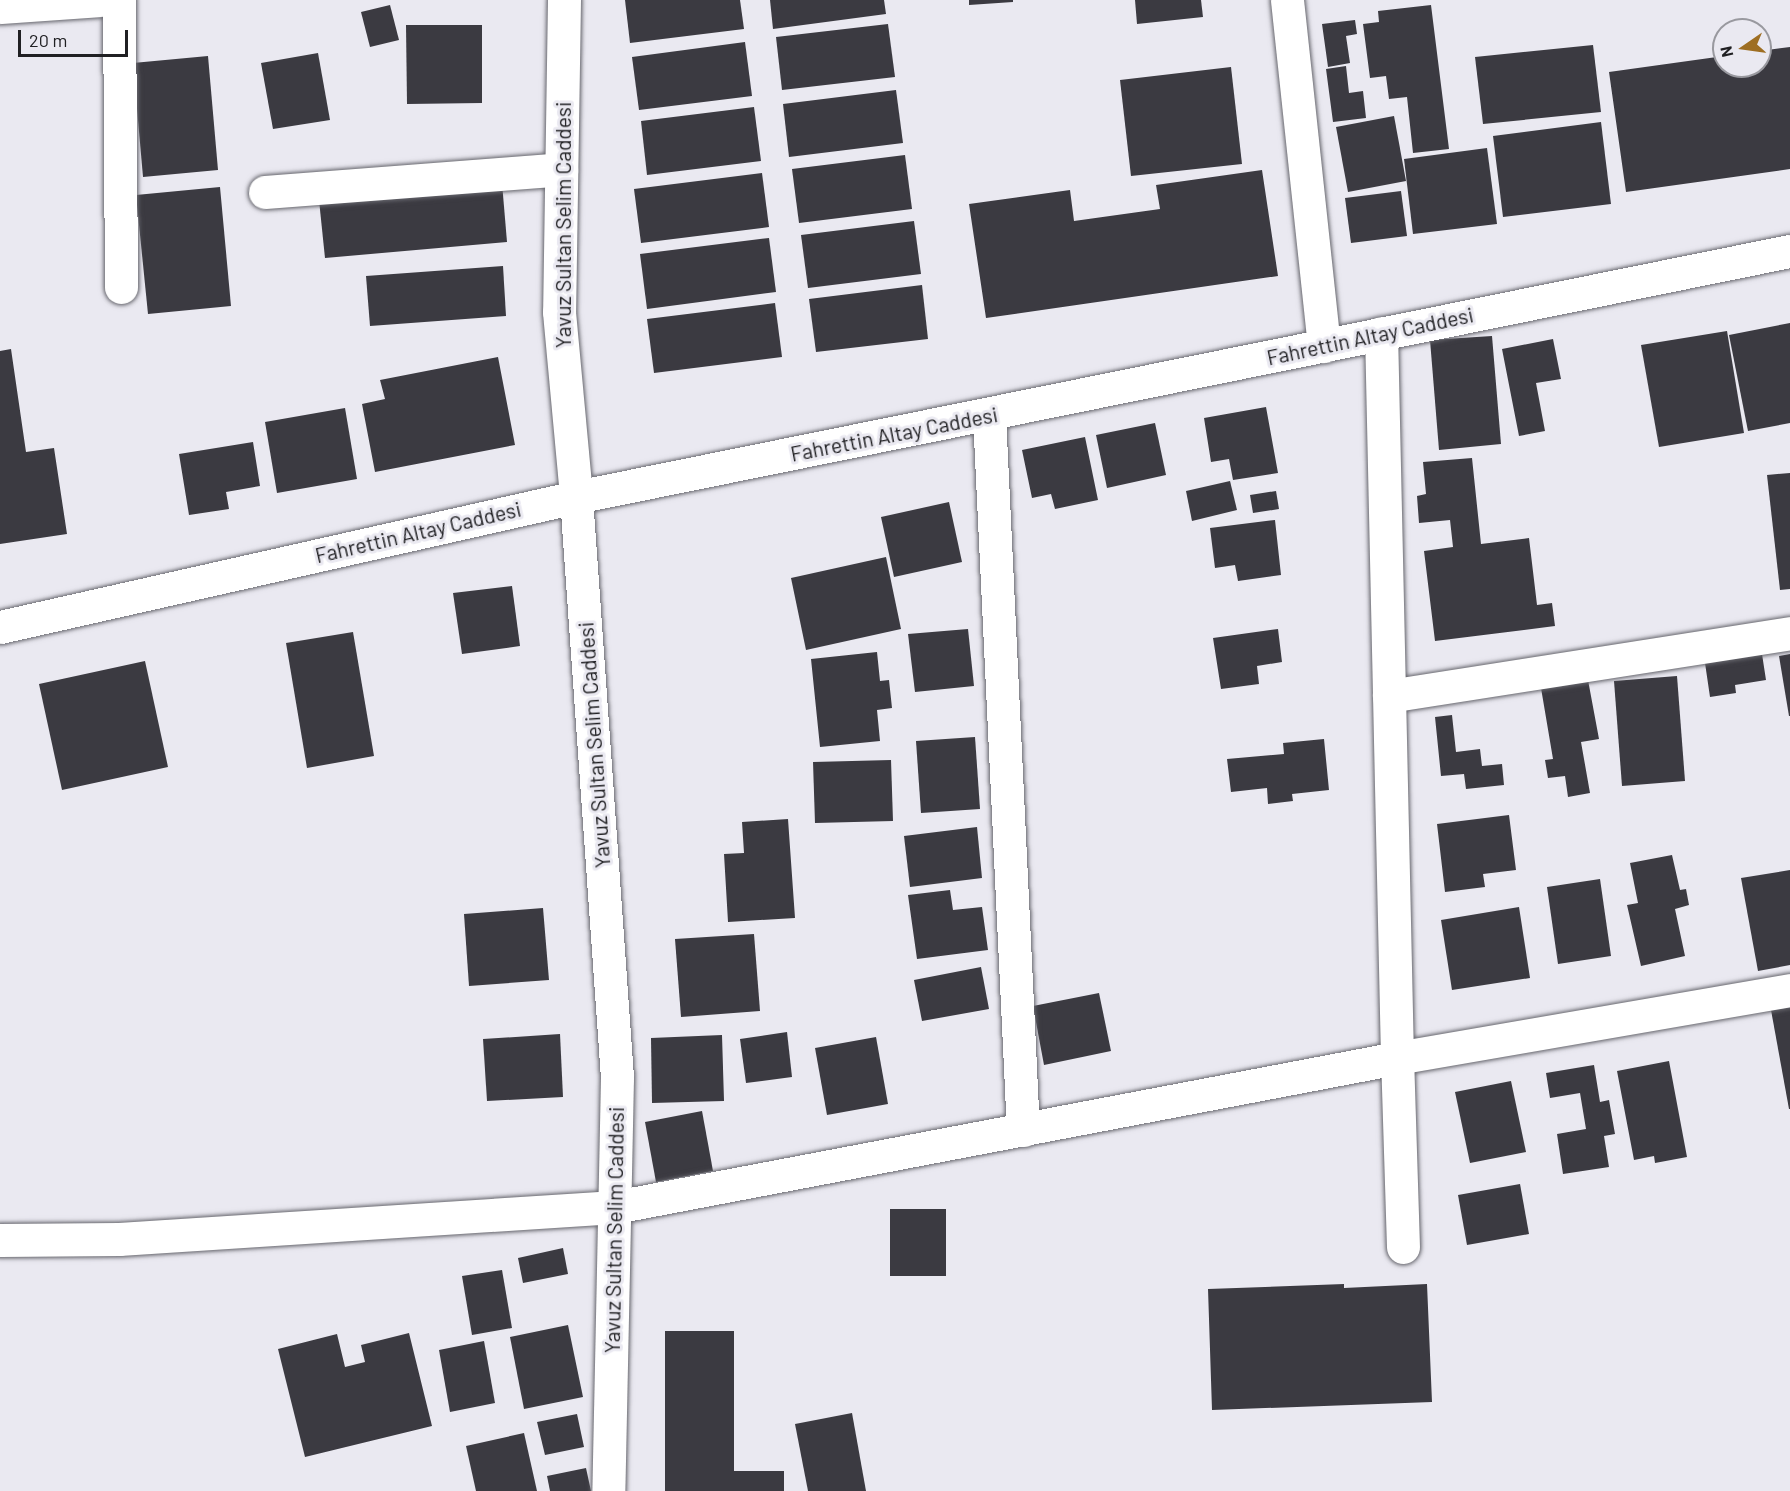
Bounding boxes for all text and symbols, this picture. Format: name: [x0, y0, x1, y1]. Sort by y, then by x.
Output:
scale bar: [21, 18, 130, 56]
north arrow: [1712, 18, 1772, 78]
text: 20 m: [29, 29, 67, 51]
text: N: [1715, 44, 1736, 59]
street label: Yavuz Sultan Selim Caddesi: [550, 102, 576, 348]
street label: Fahrettin Altay Caddesi: [1264, 302, 1476, 370]
street label: Fahrettin Altay Caddesi: [788, 402, 1000, 466]
street label: Fahrettin Altay Caddesi: [313, 496, 523, 568]
street label: Yavuz Sultan Selim Caddesi: [573, 621, 615, 869]
street label: Yavuz Sultan Selim Caddesi: [599, 1107, 629, 1353]

